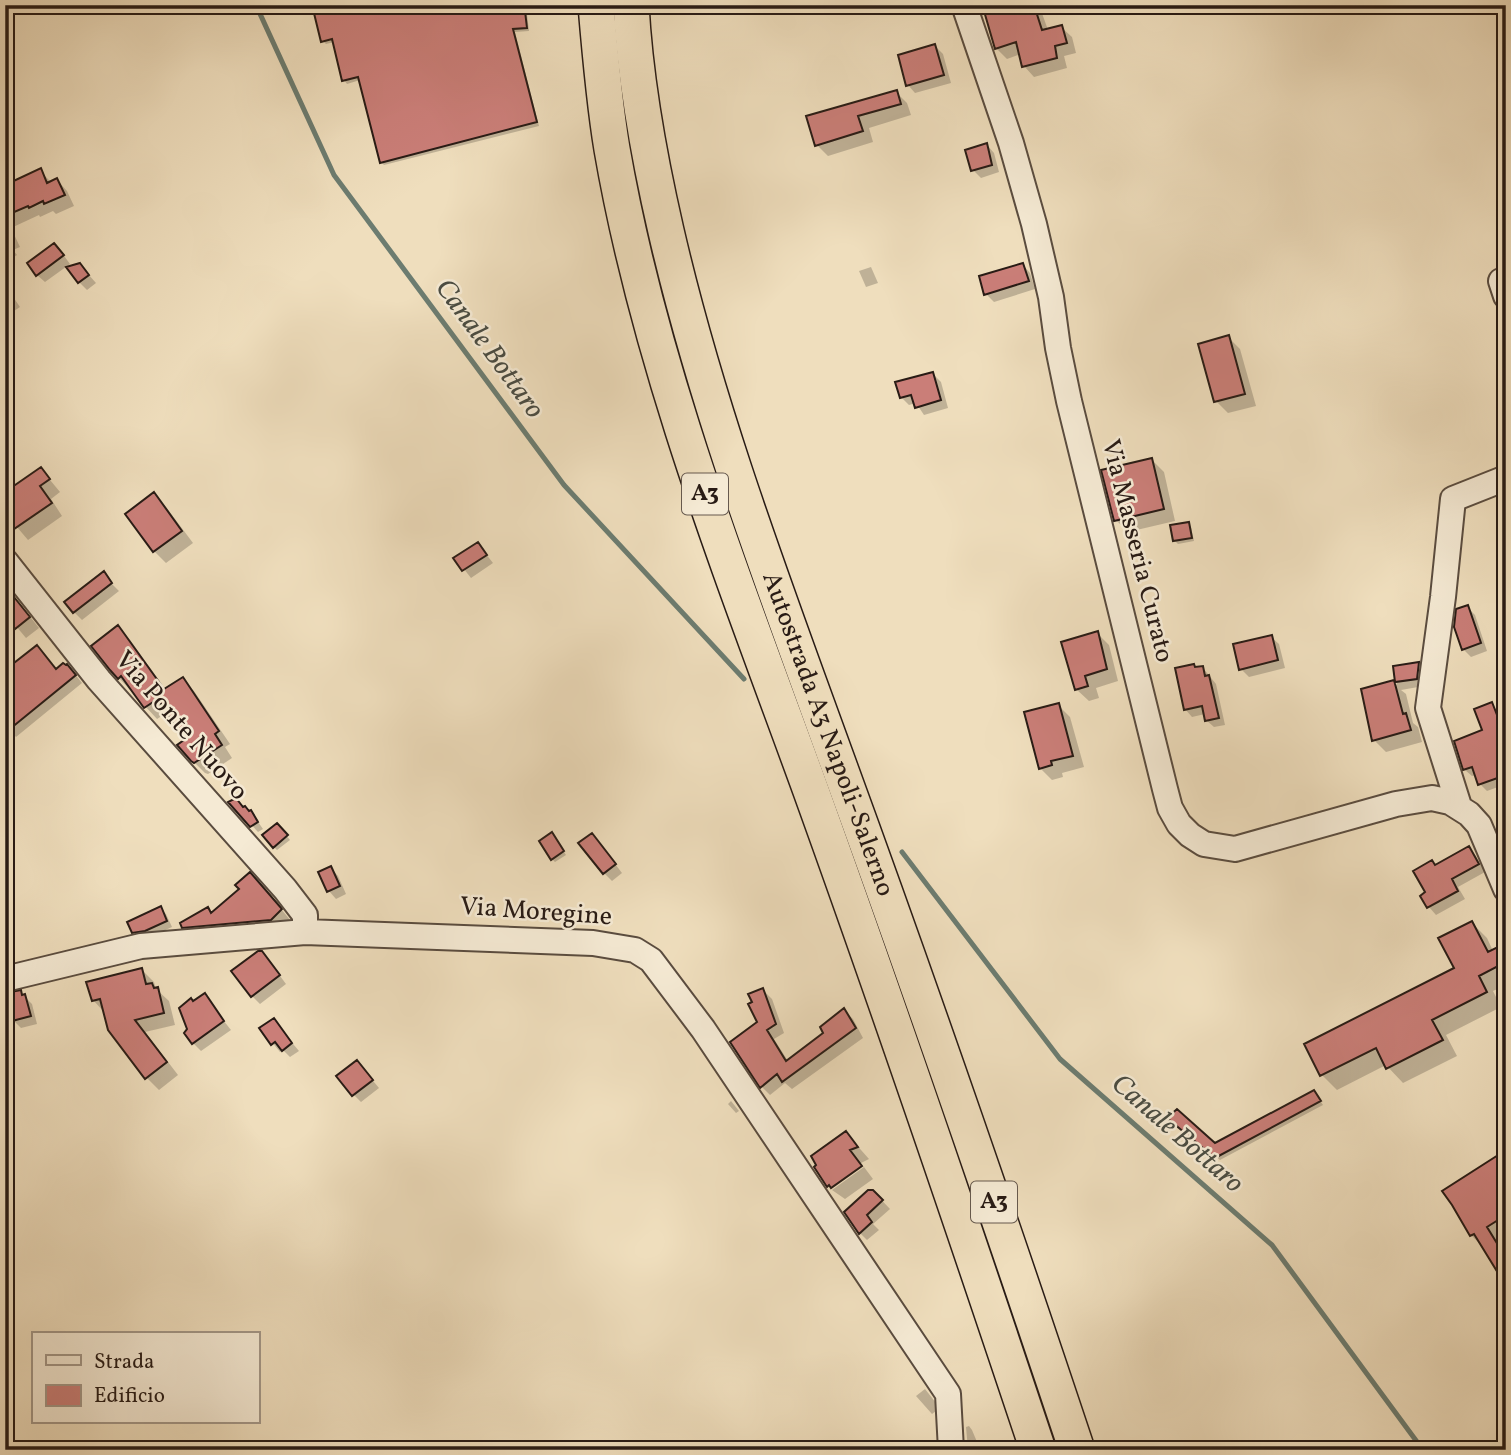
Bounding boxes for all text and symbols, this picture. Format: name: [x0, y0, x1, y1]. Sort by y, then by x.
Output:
water label: Canale Bottaro: [425, 271, 553, 427]
street label: Via Masseria Curato: [1092, 436, 1182, 666]
road number: A3: [682, 474, 728, 514]
street label: Autostrada A3 Napoli-Salerno: [752, 567, 903, 902]
street label: Via Ponte Nuovo: [106, 643, 256, 809]
street label: Via Moregine: [459, 889, 613, 935]
water label: Canale Bottaro: [1102, 1065, 1252, 1203]
road number: A3: [971, 1182, 1017, 1222]
legend: [32, 1332, 259, 1424]
text: Strada: [94, 1348, 155, 1377]
text: Edificio: [94, 1382, 165, 1411]

